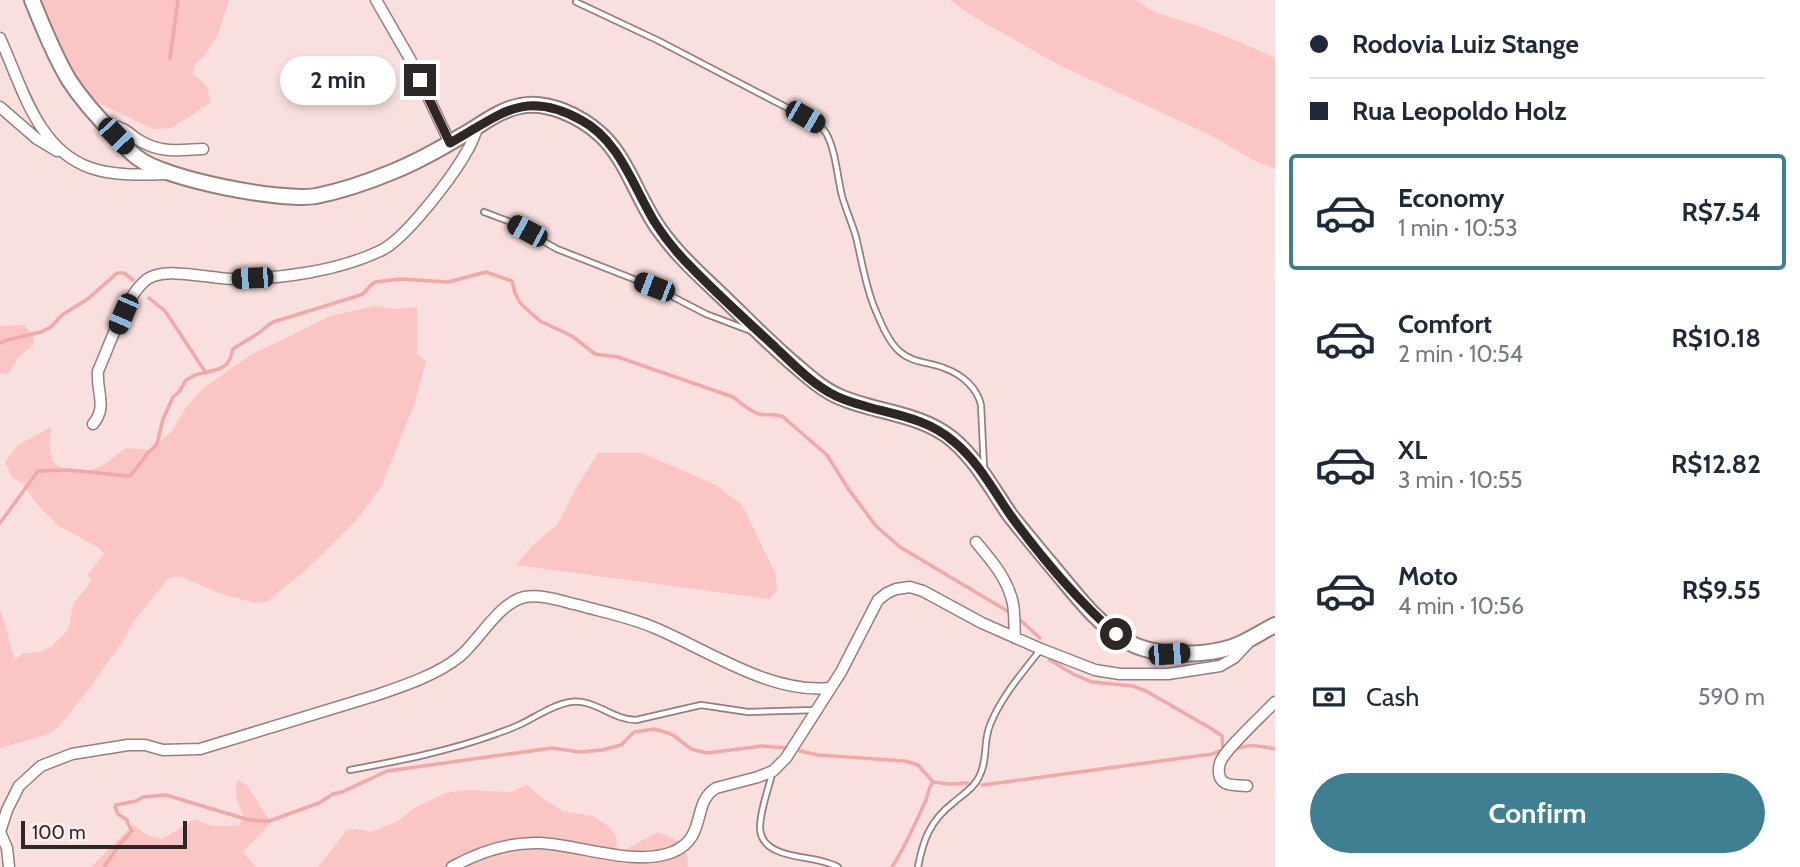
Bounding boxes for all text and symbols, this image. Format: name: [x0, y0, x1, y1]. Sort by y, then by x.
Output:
text: Rodovia Luiz Stange: [1352, 28, 1579, 60]
callout: 2 min: [280, 56, 396, 104]
route end: [404, 64, 436, 96]
text: 2 min: [310, 66, 366, 94]
text: Rua Leopoldo Holz: [1352, 95, 1567, 127]
car: [782, 97, 829, 137]
car: [94, 114, 139, 158]
icon: car: [1314, 181, 1377, 244]
text: Economy: [1398, 182, 1504, 214]
text: R$7.54: [1681, 196, 1761, 228]
car: [504, 212, 551, 250]
text: 1 min · 10:53: [1398, 214, 1518, 242]
car: [231, 266, 274, 290]
car: [631, 270, 678, 304]
car: [106, 291, 141, 337]
icon: car: [1314, 307, 1377, 370]
text: Comfort: [1398, 308, 1492, 340]
text: R$10.18: [1671, 322, 1761, 354]
text: 2 min · 10:54: [1398, 340, 1523, 368]
icon: car: [1314, 433, 1377, 496]
text: XL: [1398, 434, 1427, 466]
text: R$12.82: [1671, 448, 1761, 480]
text: 3 min · 10:55: [1398, 466, 1523, 494]
icon: car: [1314, 559, 1377, 622]
text: Moto: [1398, 560, 1458, 592]
text: R$9.55: [1682, 574, 1761, 606]
text: 4 min · 10:56: [1398, 592, 1524, 620]
route start: [1100, 618, 1132, 650]
car: [1148, 642, 1191, 666]
icon: cash: [1310, 678, 1348, 716]
text: Cash: [1366, 681, 1419, 713]
text: 590 m: [1698, 683, 1765, 711]
button: Confirm: [1310, 773, 1765, 853]
scale bar: [21, 818, 187, 850]
text: 100 m: [32, 821, 86, 844]

